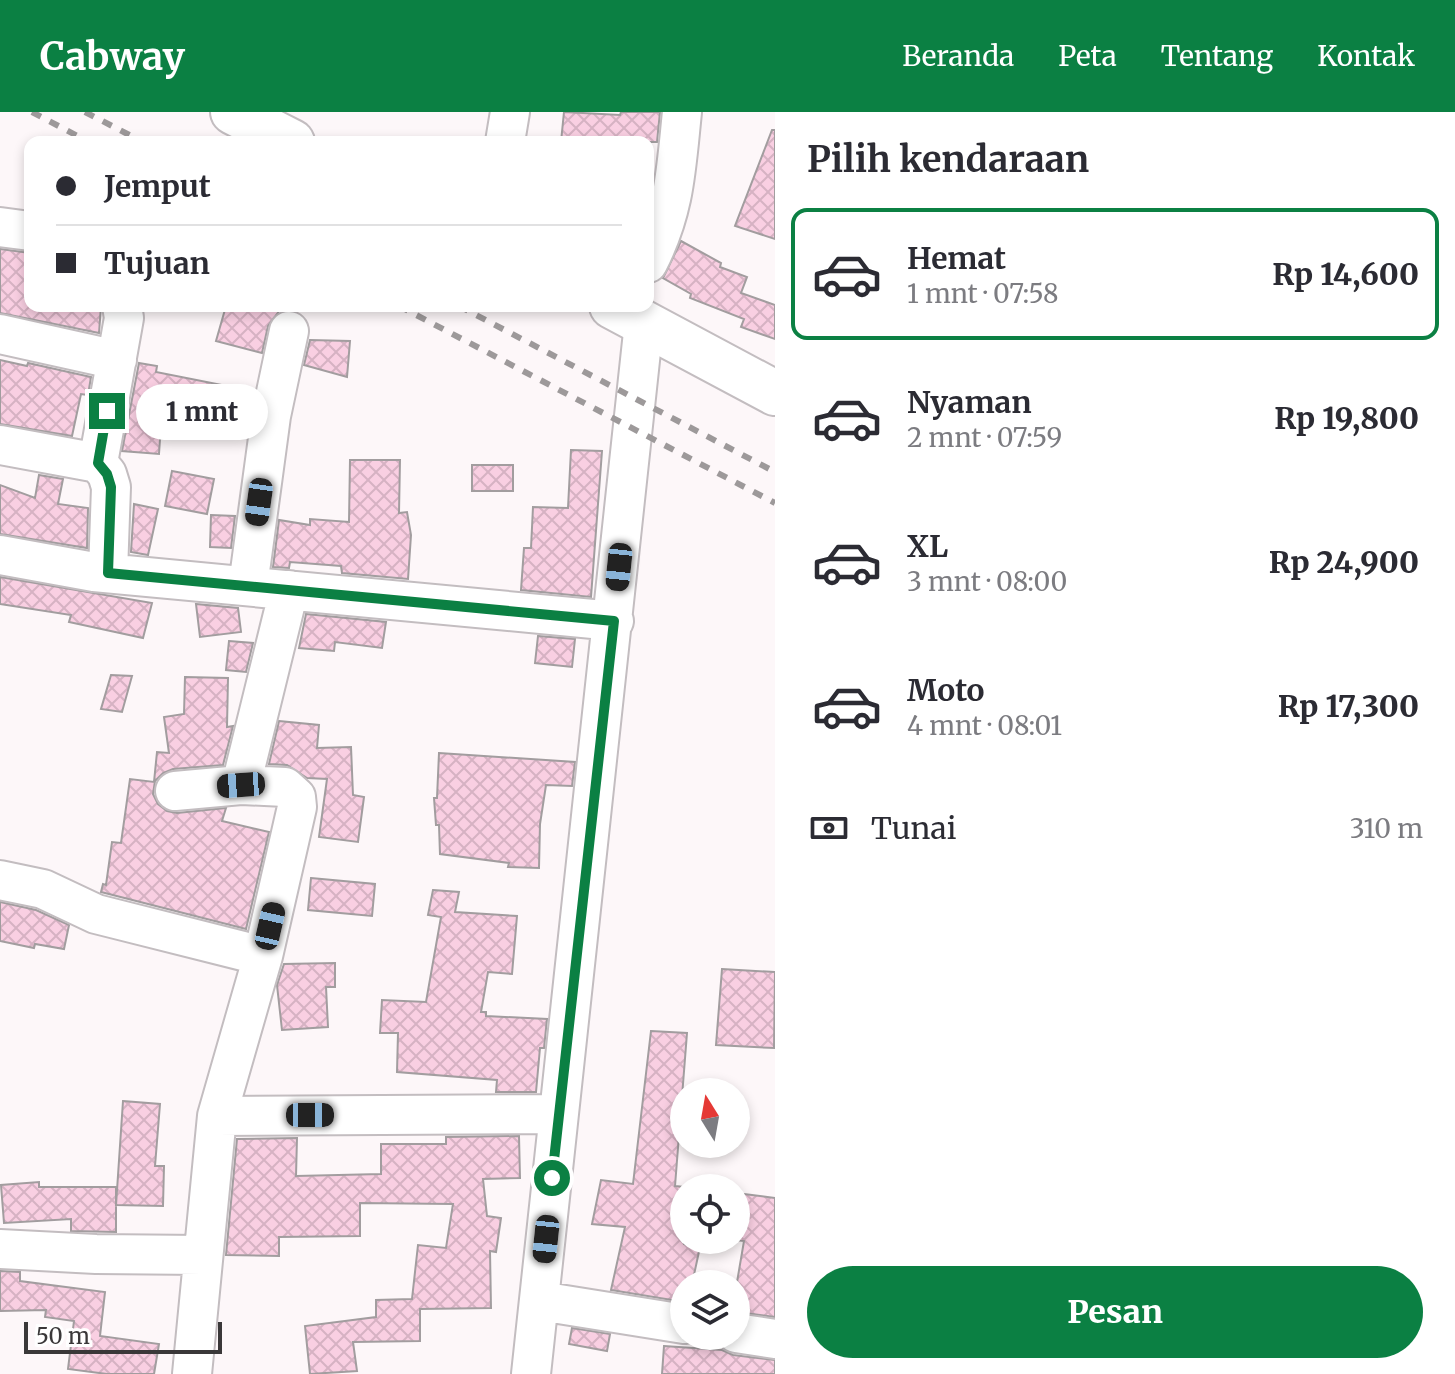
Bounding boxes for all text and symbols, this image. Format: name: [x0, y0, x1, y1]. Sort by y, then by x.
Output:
text: Cabway: [40, 33, 185, 80]
text: Beranda: [902, 38, 1014, 74]
text: Peta: [1058, 38, 1117, 74]
text: Tentang: [1161, 38, 1273, 74]
text: Kontak: [1317, 38, 1415, 74]
text: Pilih kendaraan: [807, 137, 1089, 182]
text: Jemput: [104, 167, 211, 205]
icon: car: [811, 238, 883, 310]
text: Hemat: [907, 239, 1006, 277]
text: Tujuan: [104, 244, 210, 282]
text: Rp 14,600: [1272, 255, 1419, 293]
text: 1 mnt · 07:58: [907, 277, 1059, 310]
icon: car: [811, 382, 883, 454]
callout: 1 mnt: [135, 383, 267, 439]
text: Nyaman: [907, 383, 1032, 421]
route end: [89, 393, 125, 429]
text: 1 mnt: [166, 395, 238, 428]
text: Rp 19,800: [1274, 399, 1419, 437]
text: 2 mnt · 07:59: [907, 421, 1062, 454]
car: [244, 477, 274, 527]
icon: car: [811, 526, 883, 598]
text: XL: [907, 527, 948, 565]
car: [605, 542, 633, 592]
text: Rp 24,900: [1269, 543, 1419, 581]
text: 3 mnt · 08:00: [907, 565, 1067, 598]
icon: car: [811, 670, 883, 742]
text: Moto: [907, 671, 985, 709]
text: Rp 17,300: [1278, 687, 1419, 725]
text: 4 mnt · 08:01: [907, 709, 1062, 742]
car: [216, 771, 266, 799]
icon: cash: [807, 806, 851, 850]
text: Tunai: [871, 809, 956, 847]
text: 310 m: [1350, 812, 1423, 845]
car: [253, 900, 287, 952]
north arrow: [670, 1078, 750, 1158]
map controls: [670, 1078, 750, 1350]
car: [286, 1103, 334, 1127]
route start: [534, 1160, 570, 1196]
button: locate: [670, 1174, 750, 1254]
car: [532, 1214, 560, 1264]
button: Pesan: [807, 1266, 1423, 1358]
button: layers: [670, 1270, 750, 1350]
scale bar: [24, 1318, 222, 1354]
text: 50 m: [36, 1322, 90, 1350]

